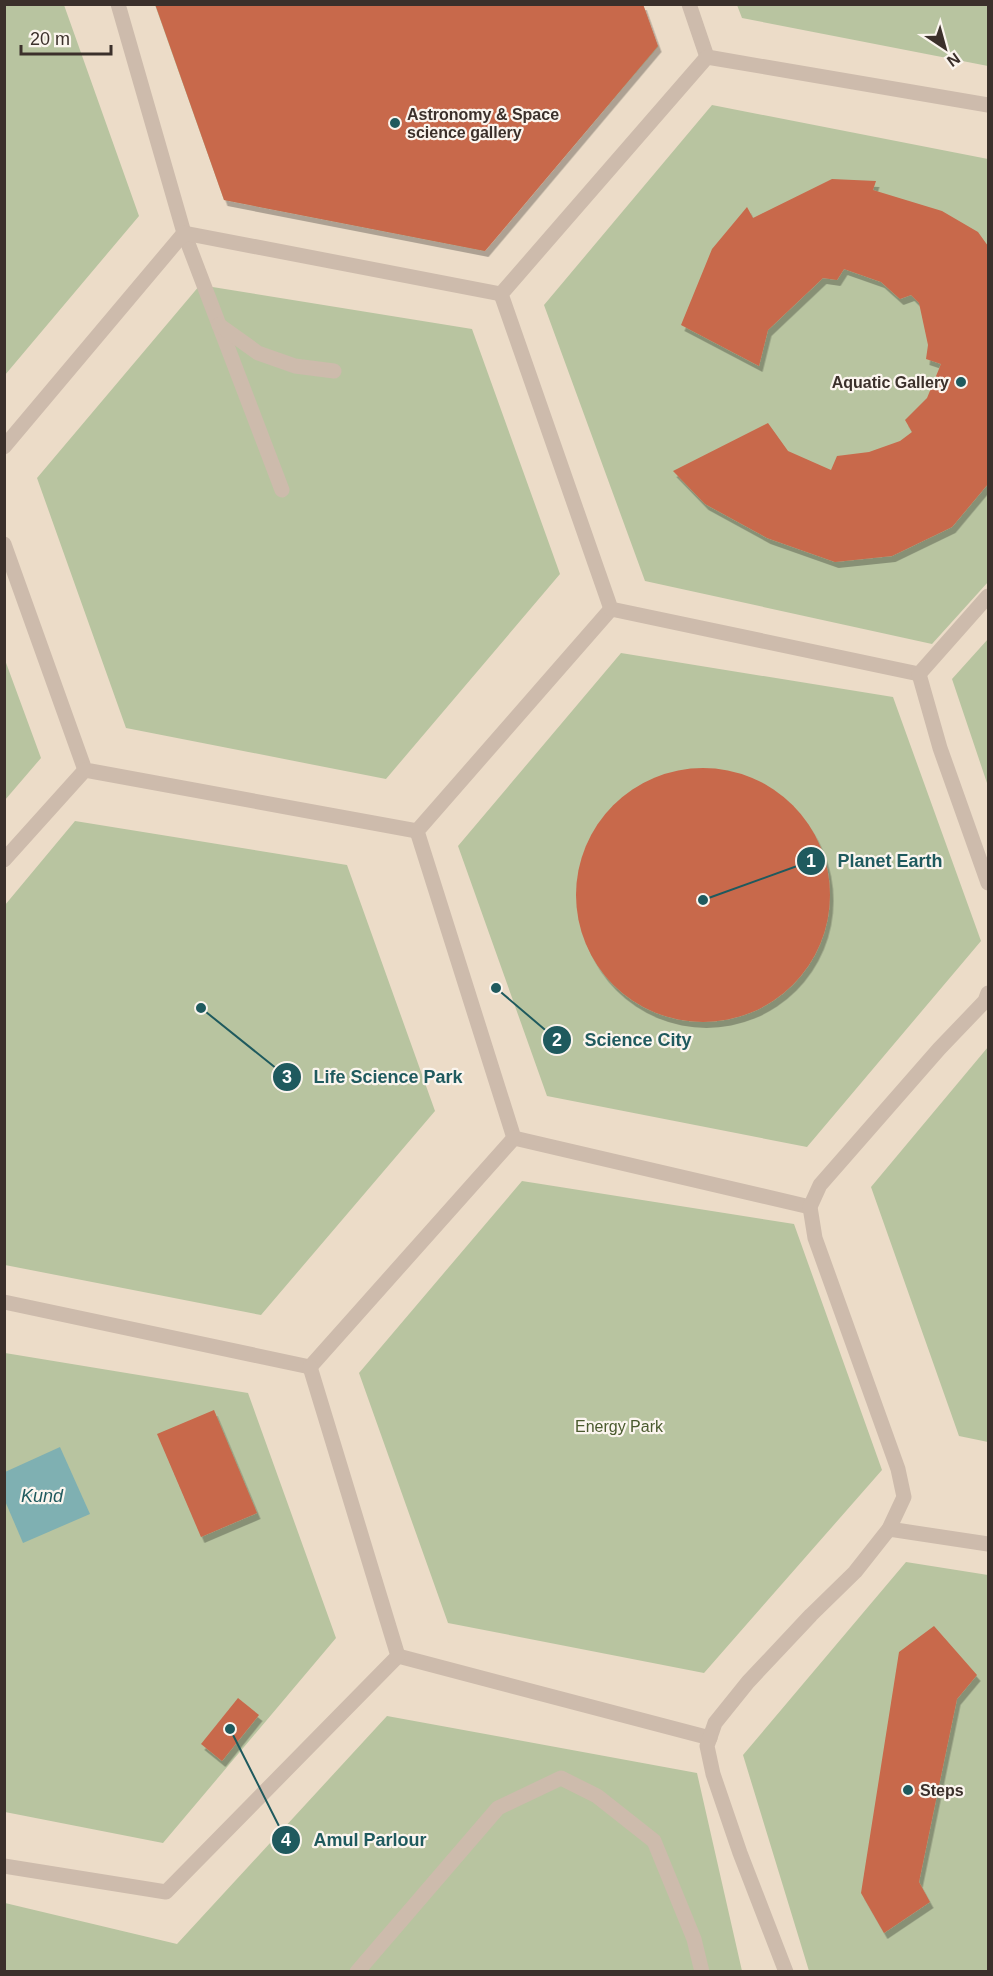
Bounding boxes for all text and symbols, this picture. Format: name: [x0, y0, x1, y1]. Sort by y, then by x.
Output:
scale bar: [21, 18, 111, 56]
north arrow: [915, 18, 975, 78]
text: 20 m: [30, 29, 70, 49]
text: N: [944, 49, 963, 70]
place label: Astronomy & Space science gallery: [407, 106, 559, 141]
marker: Astronomy & Space science gallery: [388, 116, 402, 130]
place label: Aquatic Gallery: [832, 374, 949, 391]
marker: Aquatic Gallery: [954, 375, 968, 389]
callout: Planet Earth: [796, 843, 955, 879]
text: 1: [806, 851, 816, 871]
text: Planet Earth: [837, 851, 943, 871]
callout: Science City: [542, 1022, 703, 1058]
text: 2: [552, 1030, 562, 1050]
text: Science City: [584, 1030, 692, 1050]
callout: Life Science Park: [272, 1059, 475, 1095]
text: 3: [282, 1067, 292, 1087]
text: Life Science Park: [313, 1067, 464, 1087]
park label: Energy Park: [575, 1418, 664, 1435]
water label: Kund: [21, 1486, 64, 1506]
place label: Steps: [920, 1782, 964, 1799]
marker: Steps: [901, 1783, 915, 1797]
callout: Amul Parlour: [271, 1822, 438, 1858]
text: 4: [281, 1830, 291, 1850]
text: Amul Parlour: [313, 1830, 427, 1850]

